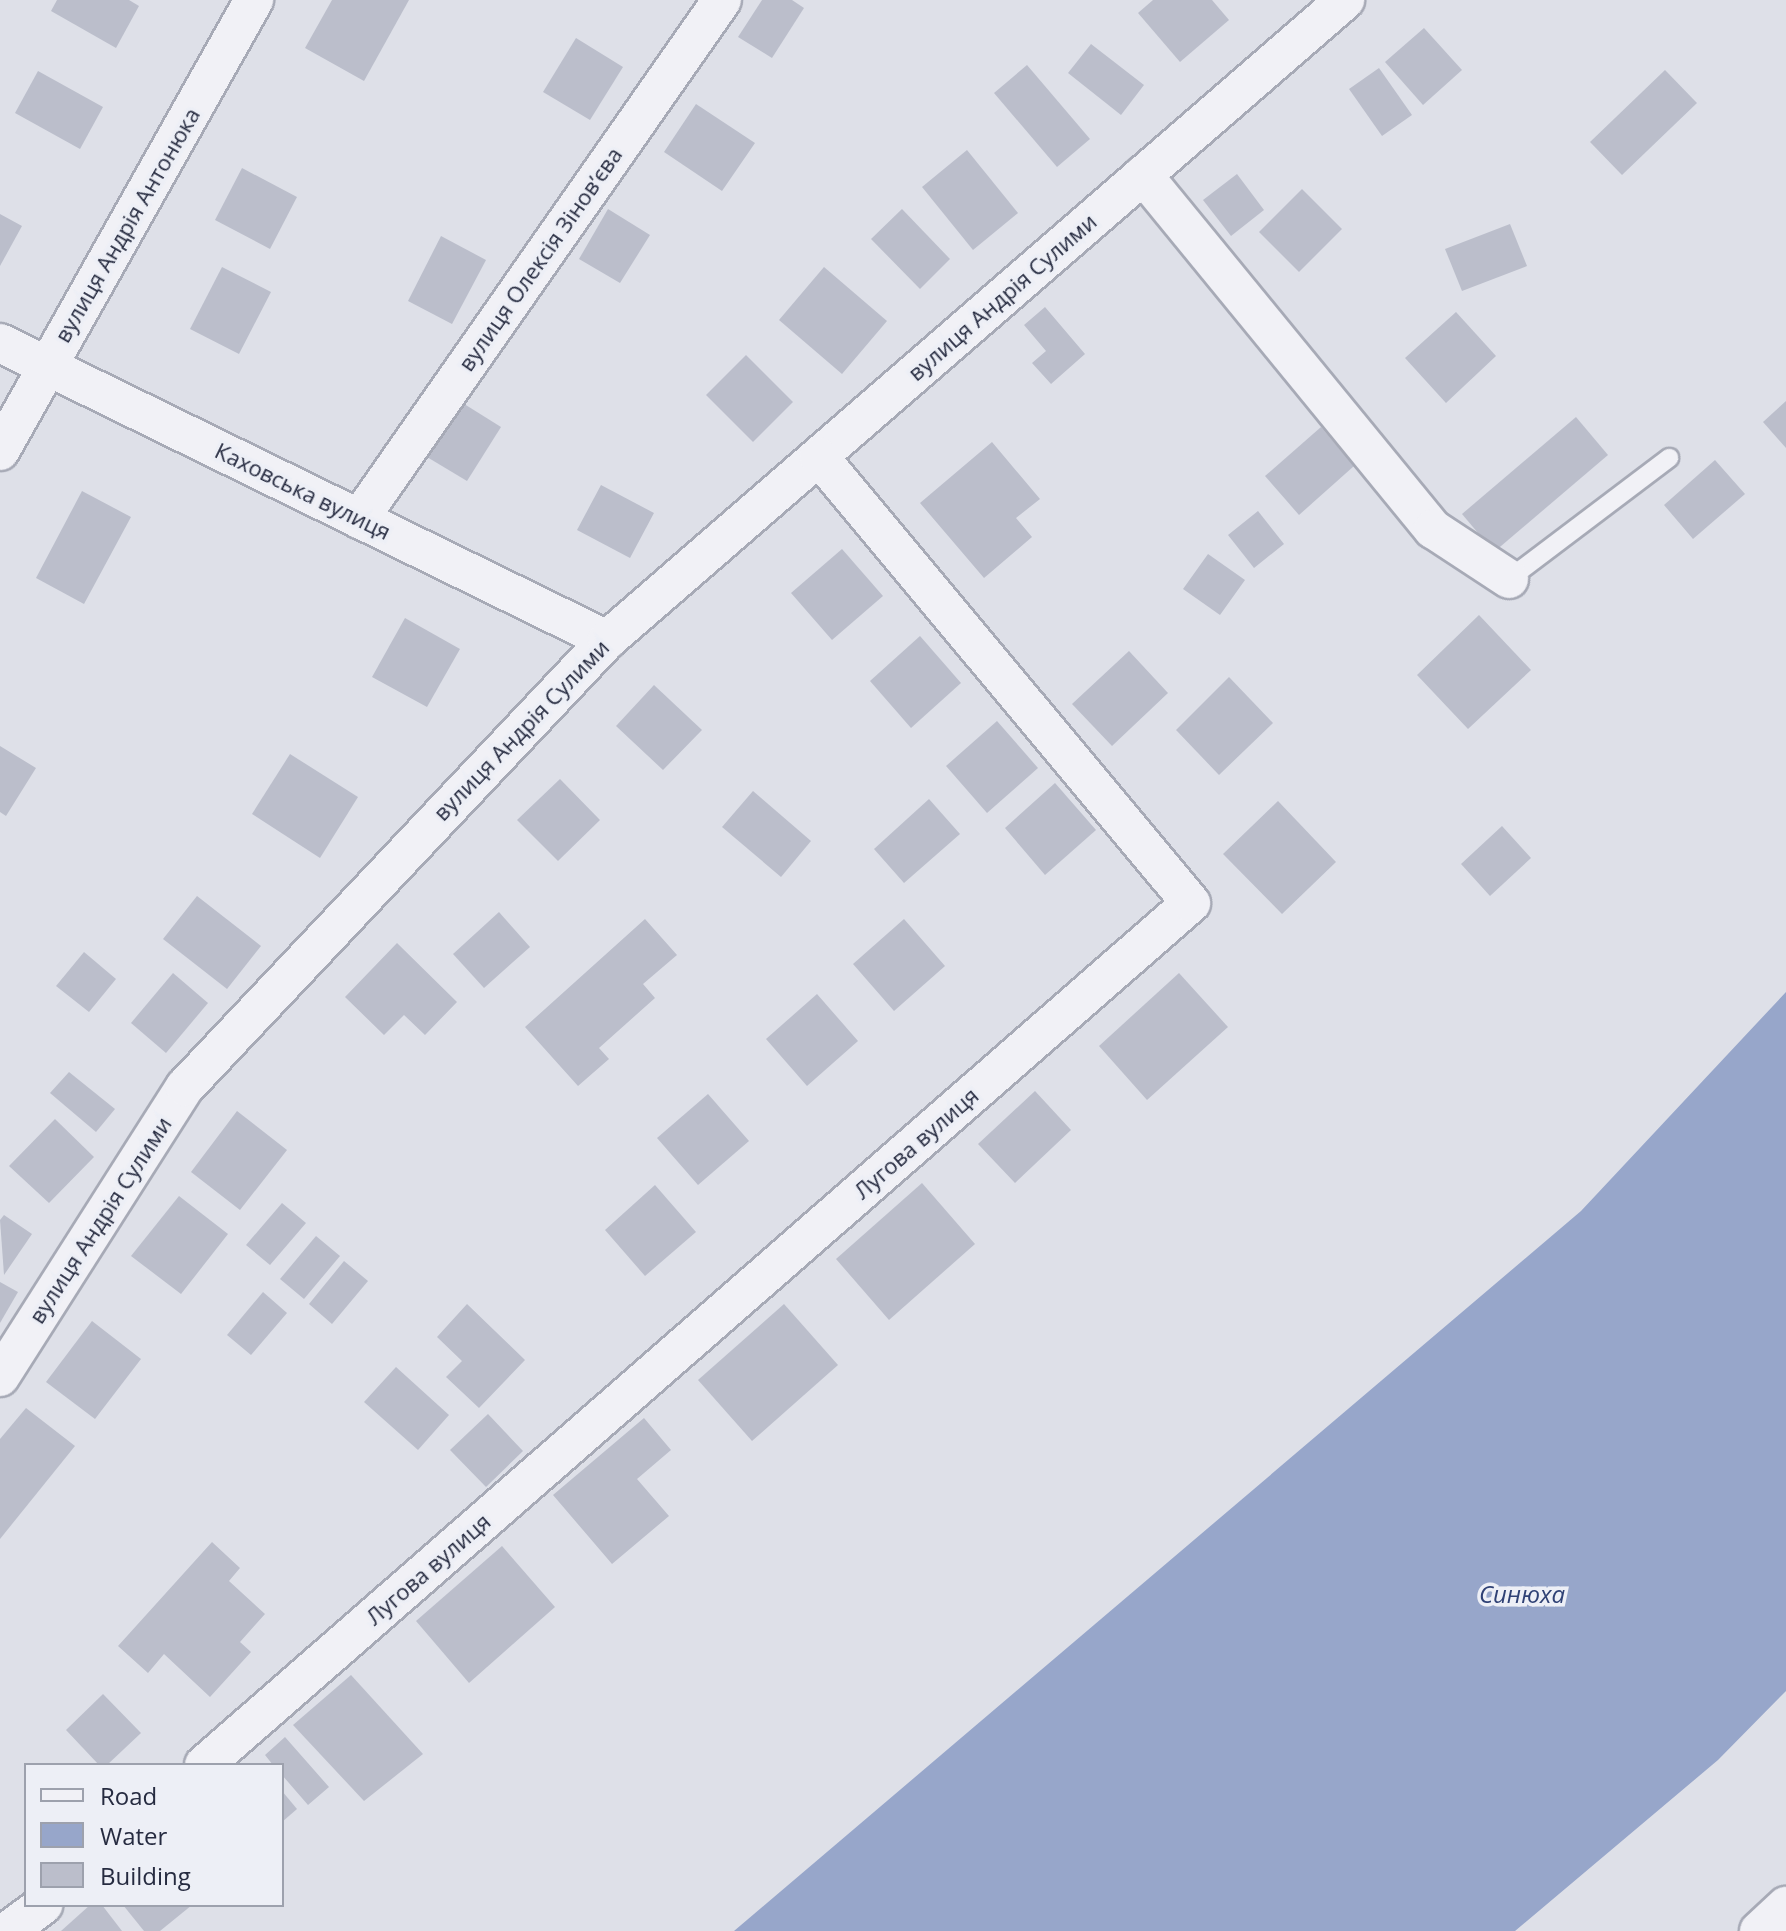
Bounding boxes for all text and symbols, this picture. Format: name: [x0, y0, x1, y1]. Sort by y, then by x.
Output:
street label: вулиця Андрія Антонюка: [49, 103, 205, 347]
street label: вулиця Олексія Зіновʼєва: [453, 142, 627, 376]
street label: вулиця Андрія Сулими: [902, 208, 1102, 386]
street label: Каховська вулиця: [211, 437, 395, 545]
street label: вулиця Андрія Сулими: [428, 634, 614, 826]
street label: Лугова вулиця: [848, 1082, 984, 1204]
street label: вулиця Андрія Сулими: [23, 1112, 177, 1328]
street label: Лугова вулиця: [360, 1508, 496, 1630]
water label: Синюха: [1479, 1580, 1565, 1608]
legend: [24, 1763, 284, 1907]
text: Road: [100, 1779, 157, 1812]
text: Water: [100, 1819, 167, 1852]
text: Building: [100, 1859, 191, 1892]

